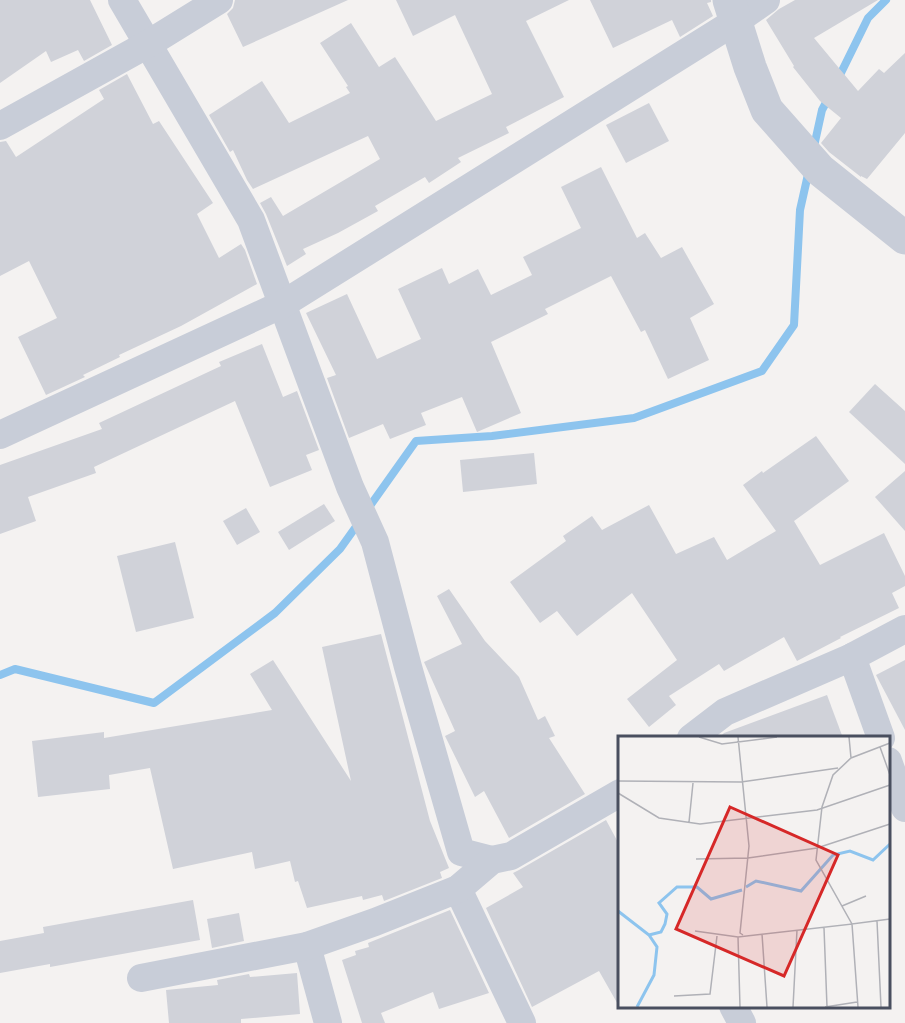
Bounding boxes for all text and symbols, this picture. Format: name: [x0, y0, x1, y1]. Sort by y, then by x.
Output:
inset map: [618, 736, 890, 1008]

